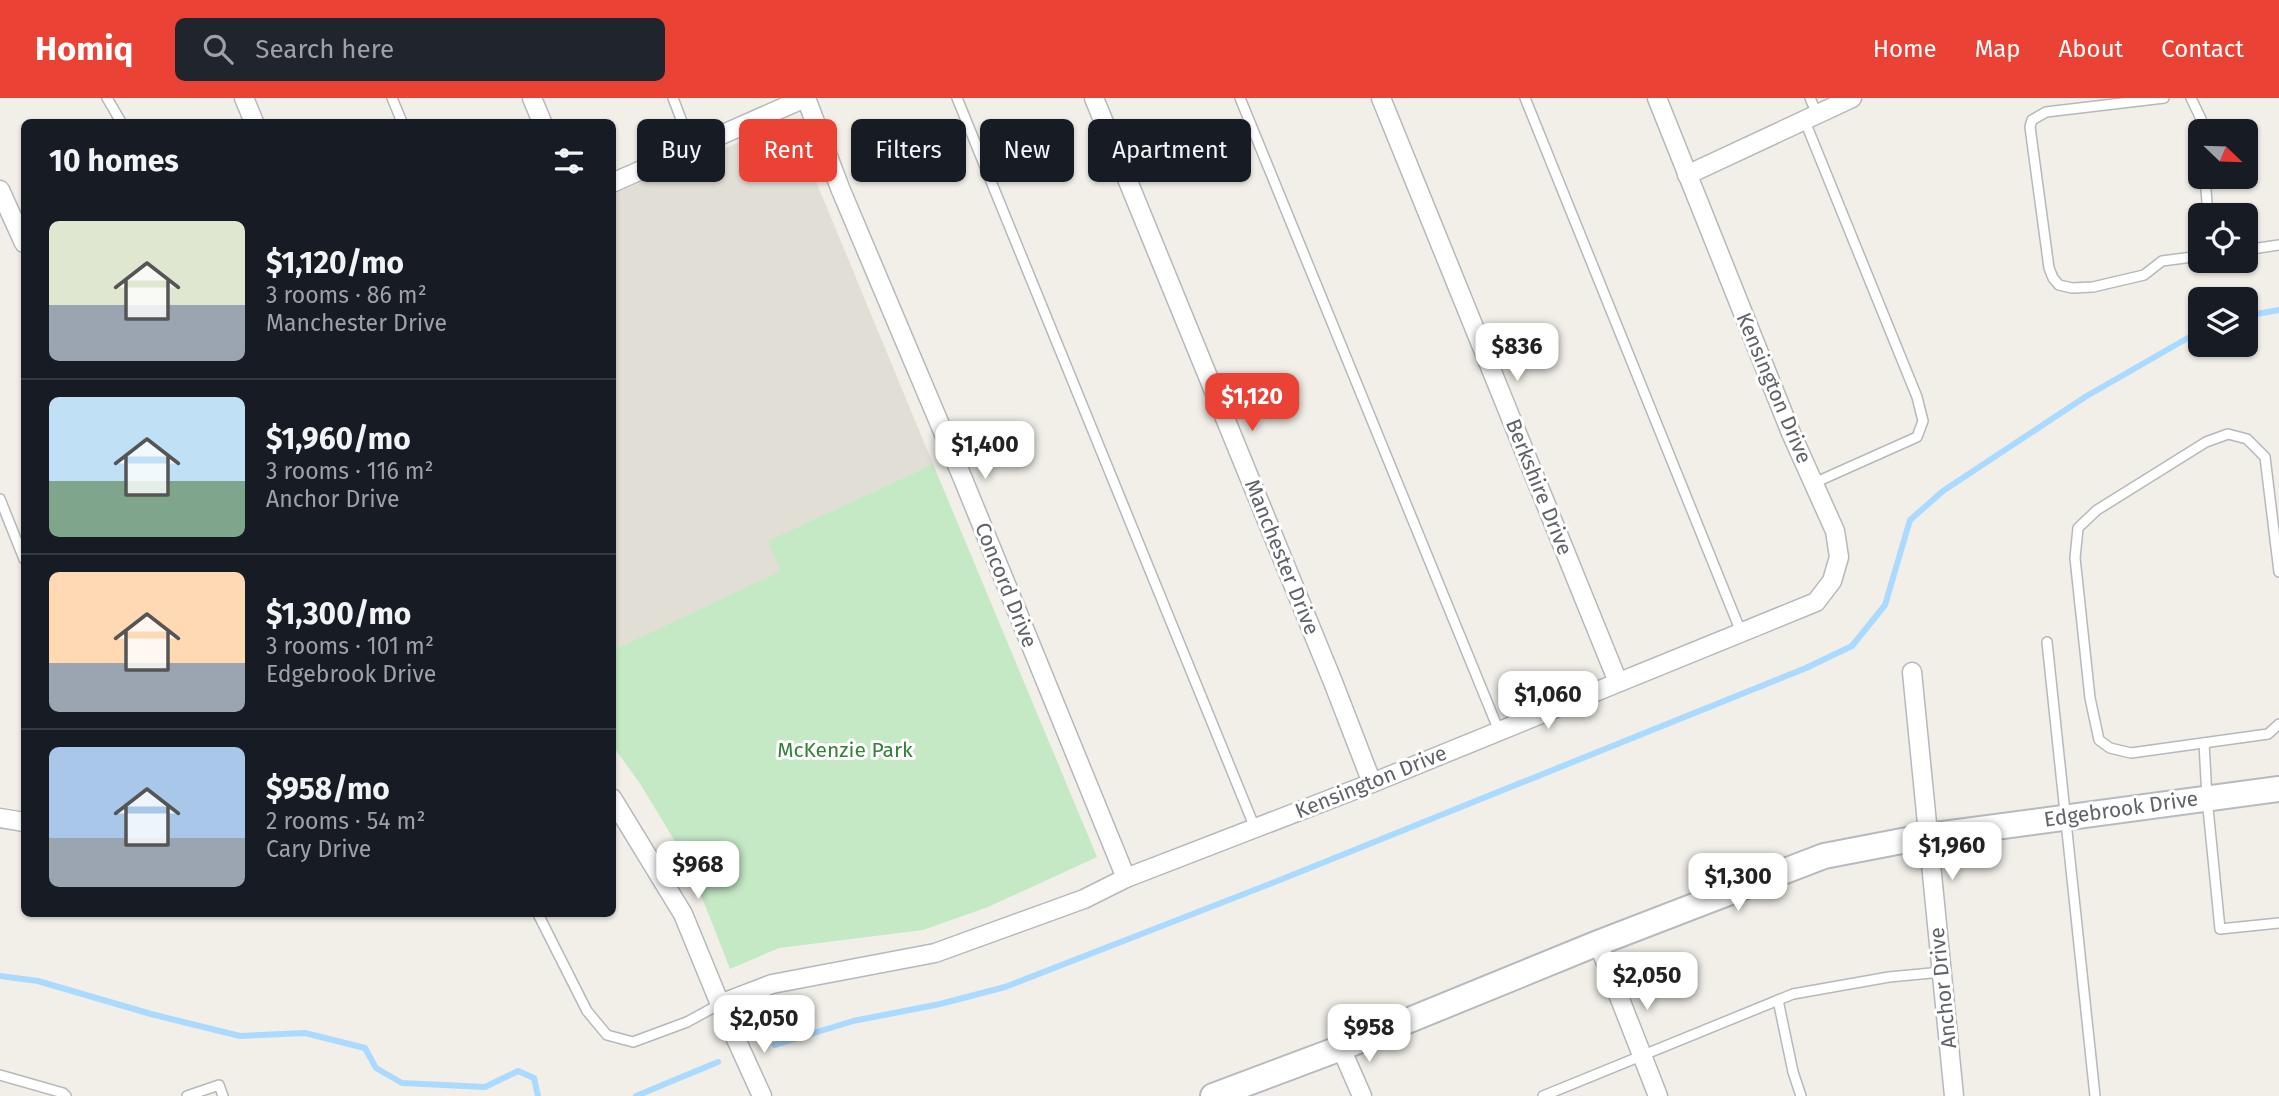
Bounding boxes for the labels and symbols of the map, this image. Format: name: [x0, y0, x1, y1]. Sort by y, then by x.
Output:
north arrow: [2188, 119, 2258, 189]
street label: Kensington Drive: [1730, 309, 1818, 467]
pin: $836: [1476, 324, 1558, 383]
pin: $1,120: [1195, 374, 1309, 433]
street label: Berkshire Drive: [1500, 415, 1578, 559]
pin: $1,400: [928, 422, 1042, 481]
street label: Manchester Drive: [1239, 475, 1325, 639]
street label: Concord Drive: [969, 519, 1043, 651]
pin: $1,060: [1491, 672, 1605, 731]
park label: McKenzie Park: [777, 737, 913, 763]
street label: Kensington Drive: [1291, 740, 1451, 824]
street label: Edgebrook Drive: [2042, 785, 2200, 833]
pin: $1,960: [1895, 822, 2009, 882]
pin: $968: [657, 842, 739, 901]
pin: $1,300: [1681, 854, 1795, 913]
street label: Anchor Drive: [1924, 926, 1962, 1050]
pin: $2,050: [1590, 953, 1704, 1012]
pin: $2,050: [707, 996, 821, 1055]
pin: $958: [1328, 1004, 1410, 1064]

